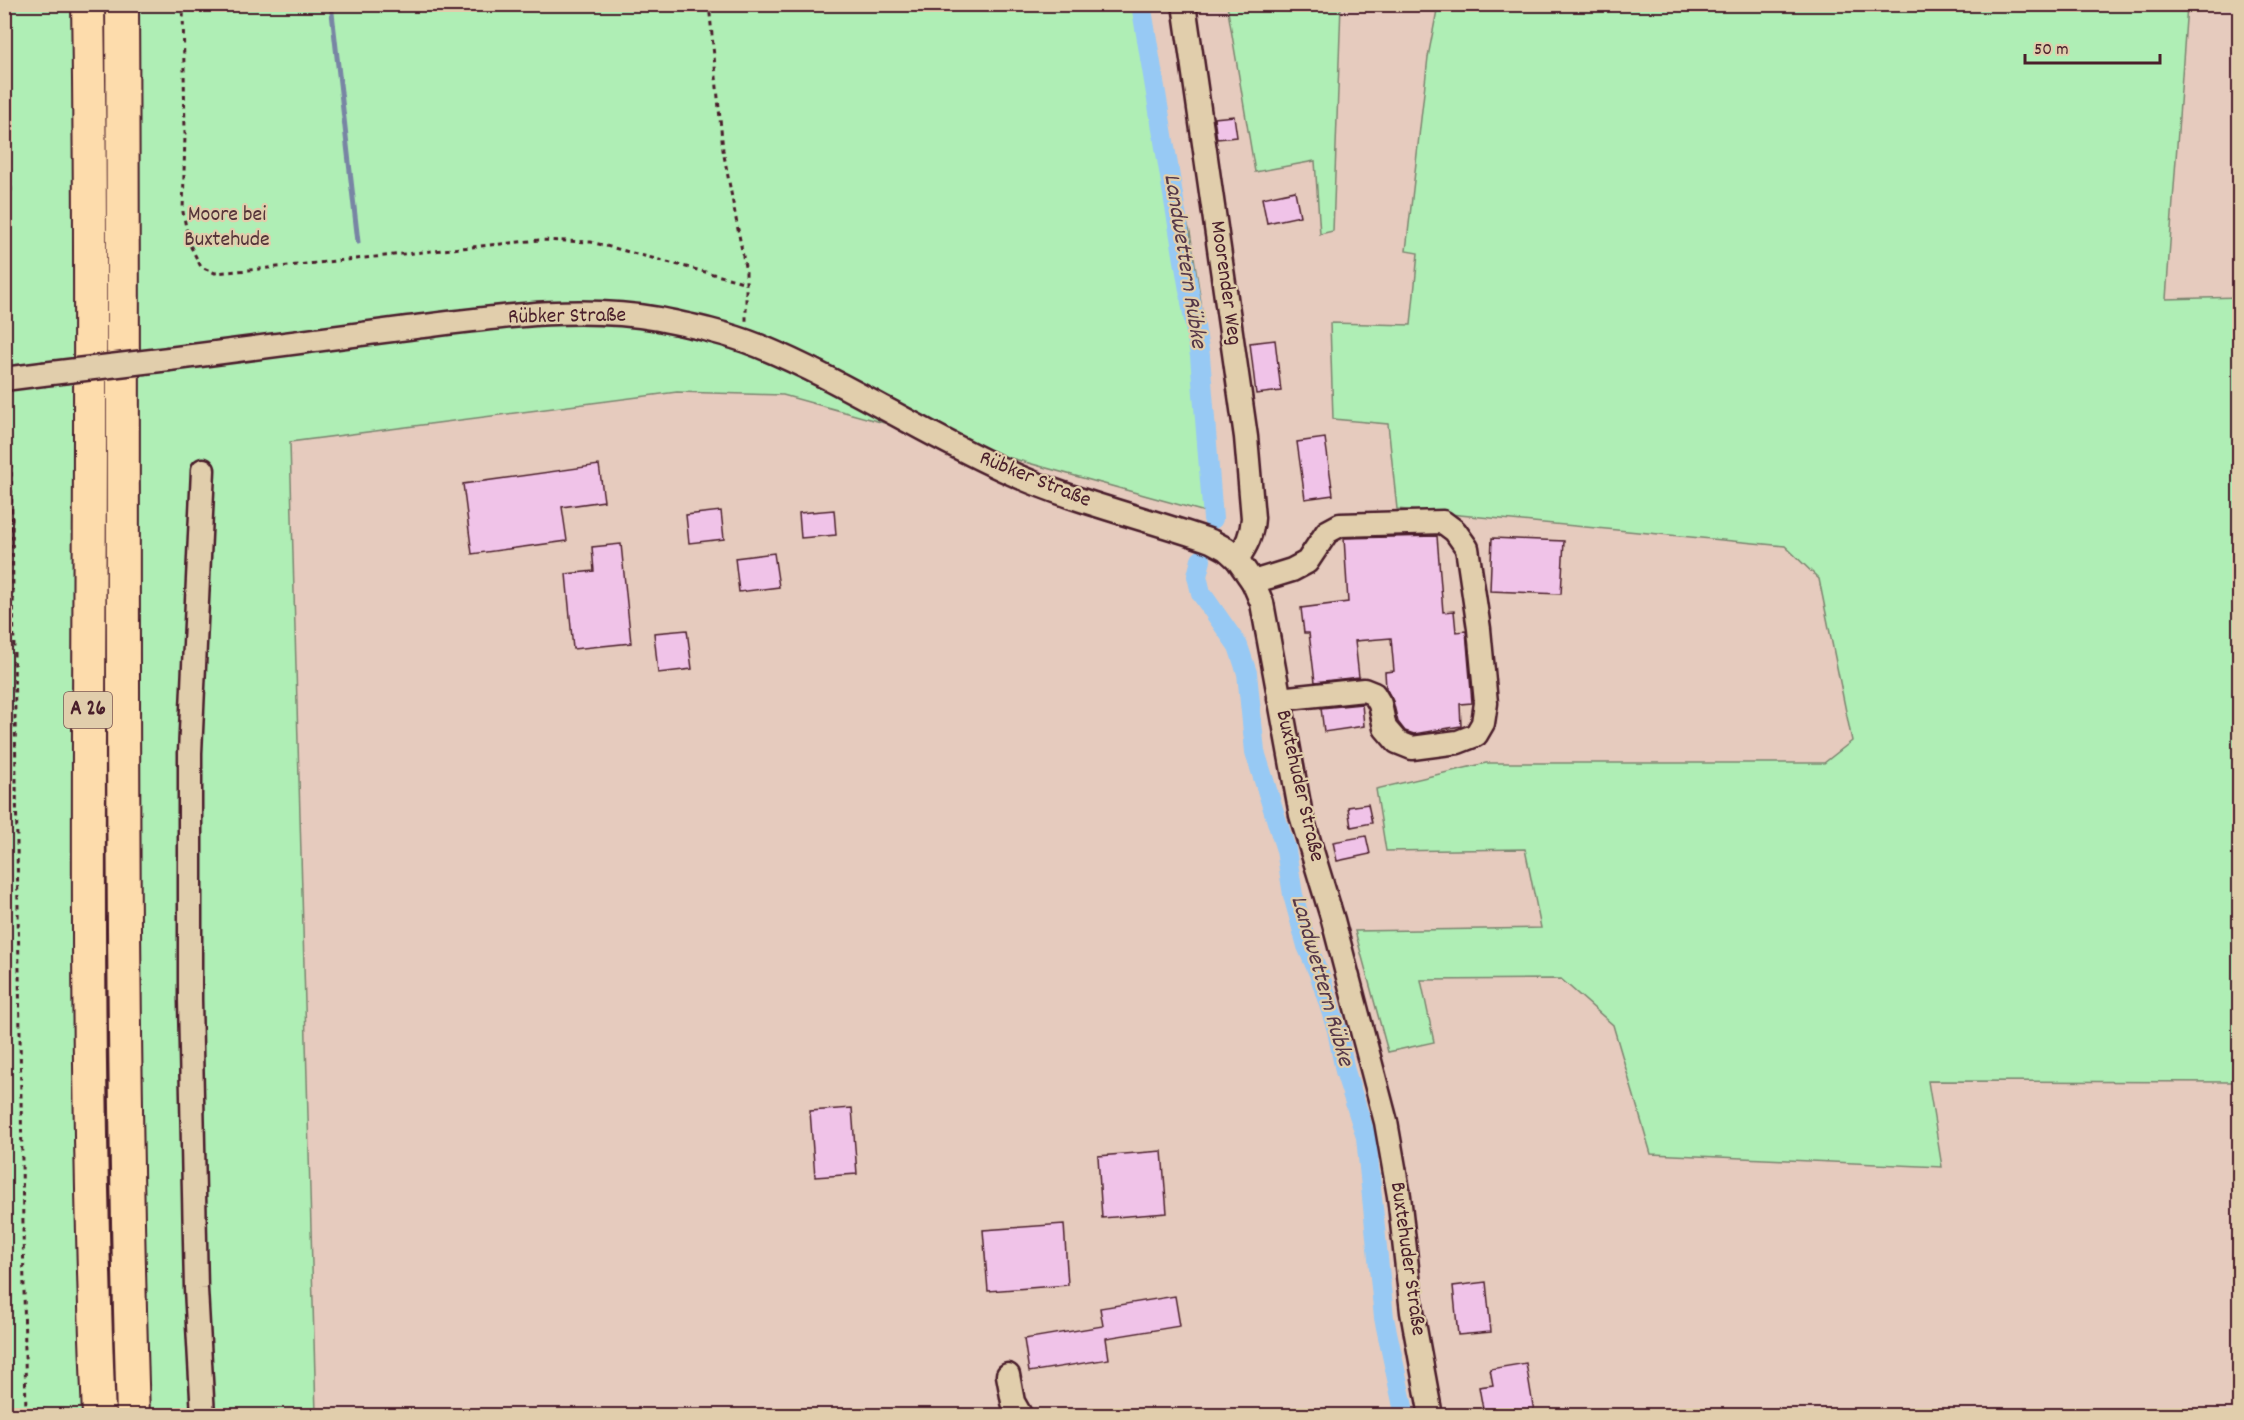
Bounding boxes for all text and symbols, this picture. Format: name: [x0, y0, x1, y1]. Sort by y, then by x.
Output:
scale bar: [2025, 27, 2160, 65]
text: 50 m: [2034, 38, 2069, 63]
water label: Landwettern Rübke: [1153, 171, 1215, 352]
park label: Moore bei Buxtehude: [184, 200, 270, 256]
street label: Moorender Weg: [1201, 219, 1249, 347]
street label: Rübker Straße: [508, 300, 626, 334]
street label: Rübker Straße: [974, 444, 1096, 516]
road number: A 26: [64, 692, 112, 728]
street label: Buxtehuder Straße: [1266, 707, 1332, 865]
water label: Landwettern Rübke: [1280, 892, 1362, 1072]
street label: Buxtehuder Straße: [1381, 1180, 1433, 1338]

